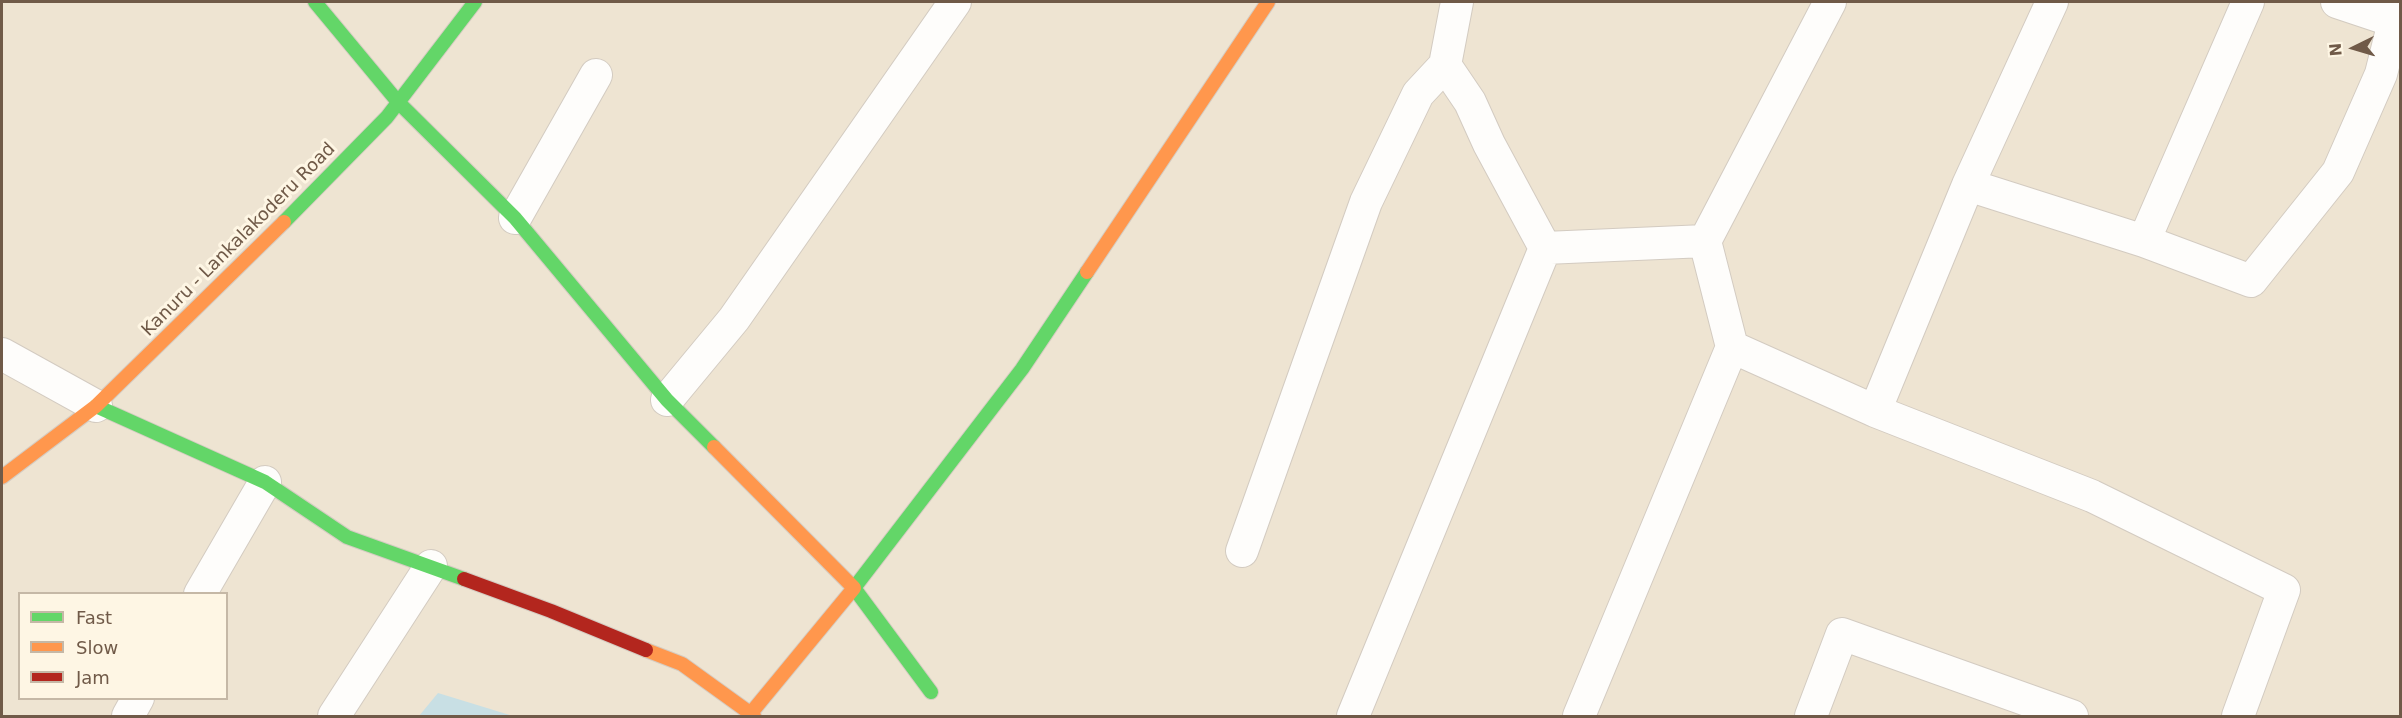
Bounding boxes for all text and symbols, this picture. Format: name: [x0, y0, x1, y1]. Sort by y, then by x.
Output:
north arrow: [2324, 18, 2384, 78]
text: N: [2326, 42, 2346, 57]
street label: Kanuru - Lankalakoderu Road: [138, 139, 340, 341]
legend: [18, 592, 228, 700]
text: Fast: [76, 607, 112, 628]
text: Slow: [76, 637, 118, 658]
text: Jam: [76, 667, 110, 688]

